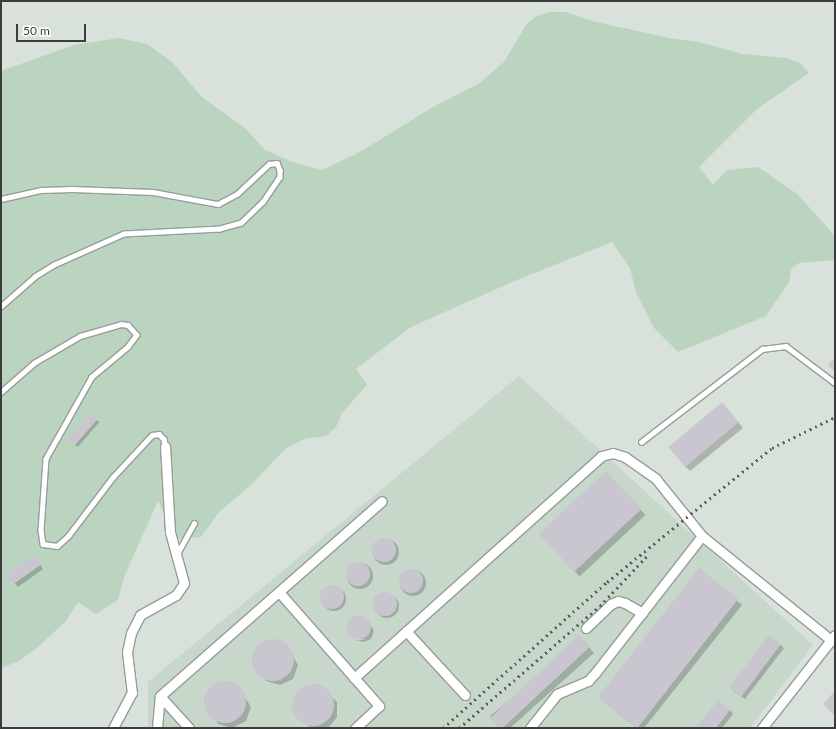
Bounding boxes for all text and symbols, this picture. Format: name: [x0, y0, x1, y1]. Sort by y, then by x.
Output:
scale bar: [18, 16, 88, 42]
text: 50 m: [23, 23, 50, 38]

